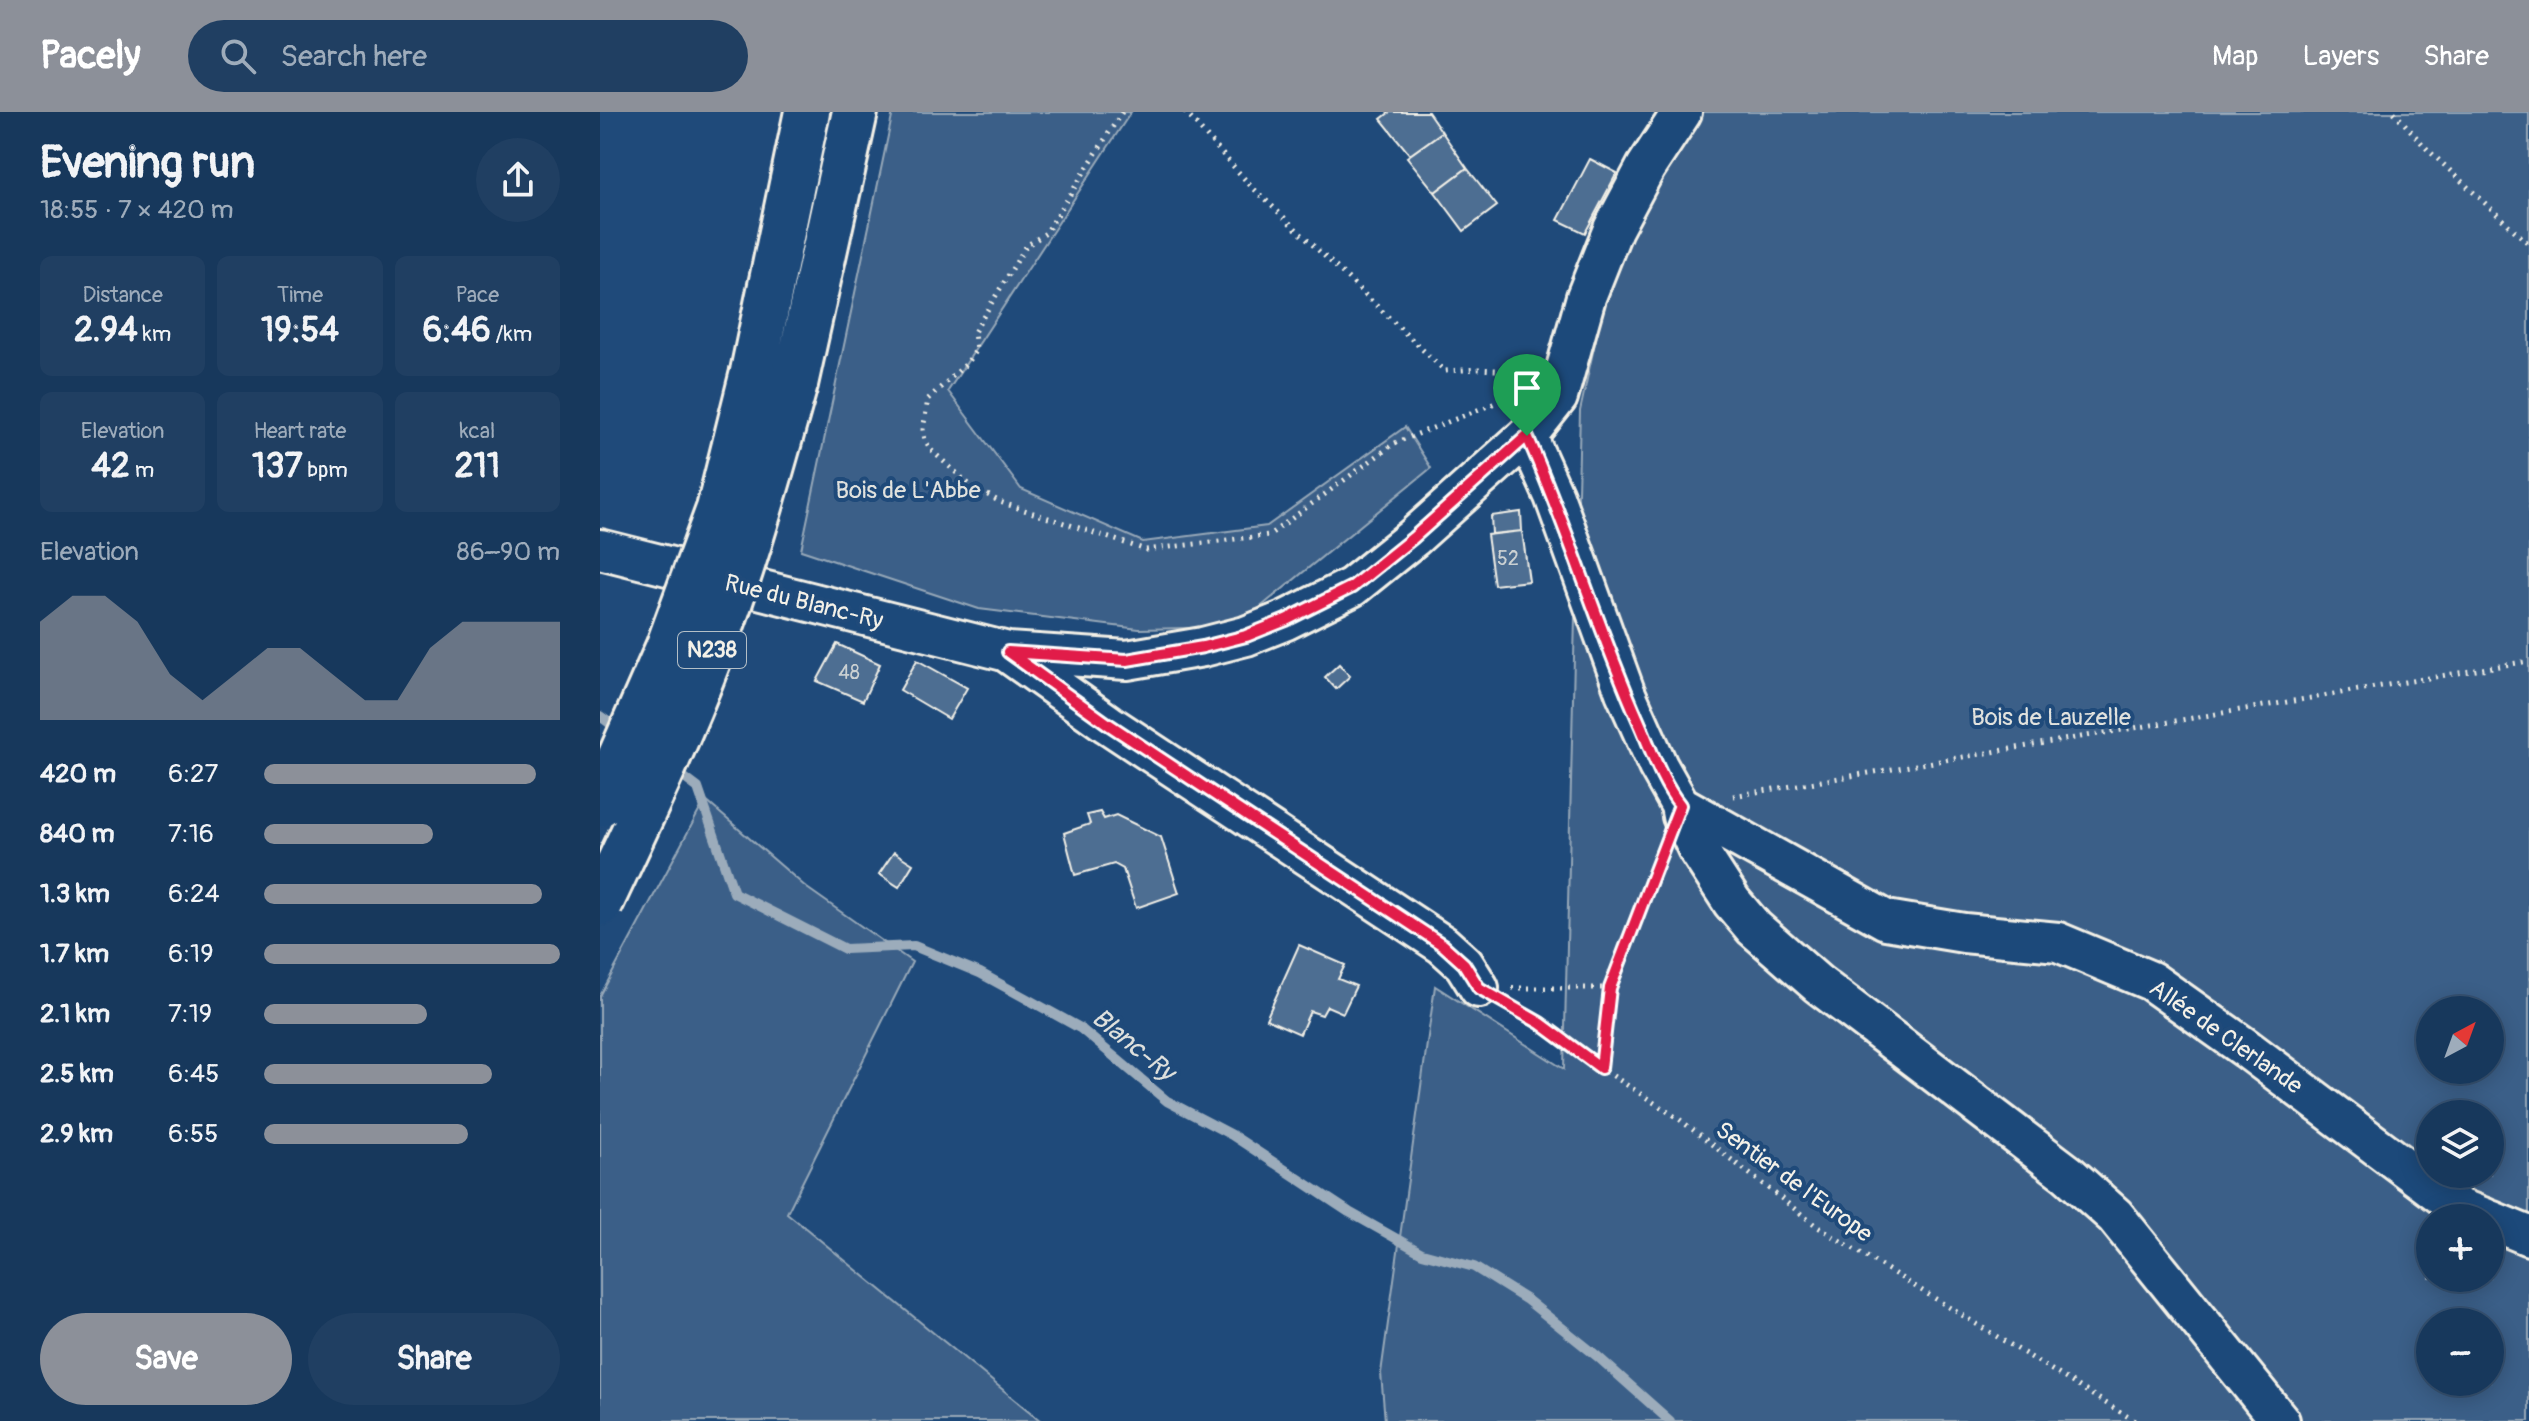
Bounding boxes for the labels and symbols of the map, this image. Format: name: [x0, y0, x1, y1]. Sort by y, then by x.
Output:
pin: [1493, 354, 1561, 436]
park label: Bois de L'Abbe: [836, 476, 981, 505]
house number: 52: [1497, 546, 1519, 571]
street label: Rue du Blanc-Ry: [722, 568, 886, 636]
road number: N238: [678, 632, 746, 668]
house number: 48: [838, 660, 860, 685]
park label: Bois de Lauzelle: [1971, 703, 2131, 732]
street label: Allée de Clerlande: [2144, 973, 2308, 1101]
north arrow: [2416, 996, 2504, 1084]
water label: Blanc-Ry: [1085, 1002, 1183, 1090]
street label: Sentier de l'Europe: [1710, 1115, 1878, 1249]

